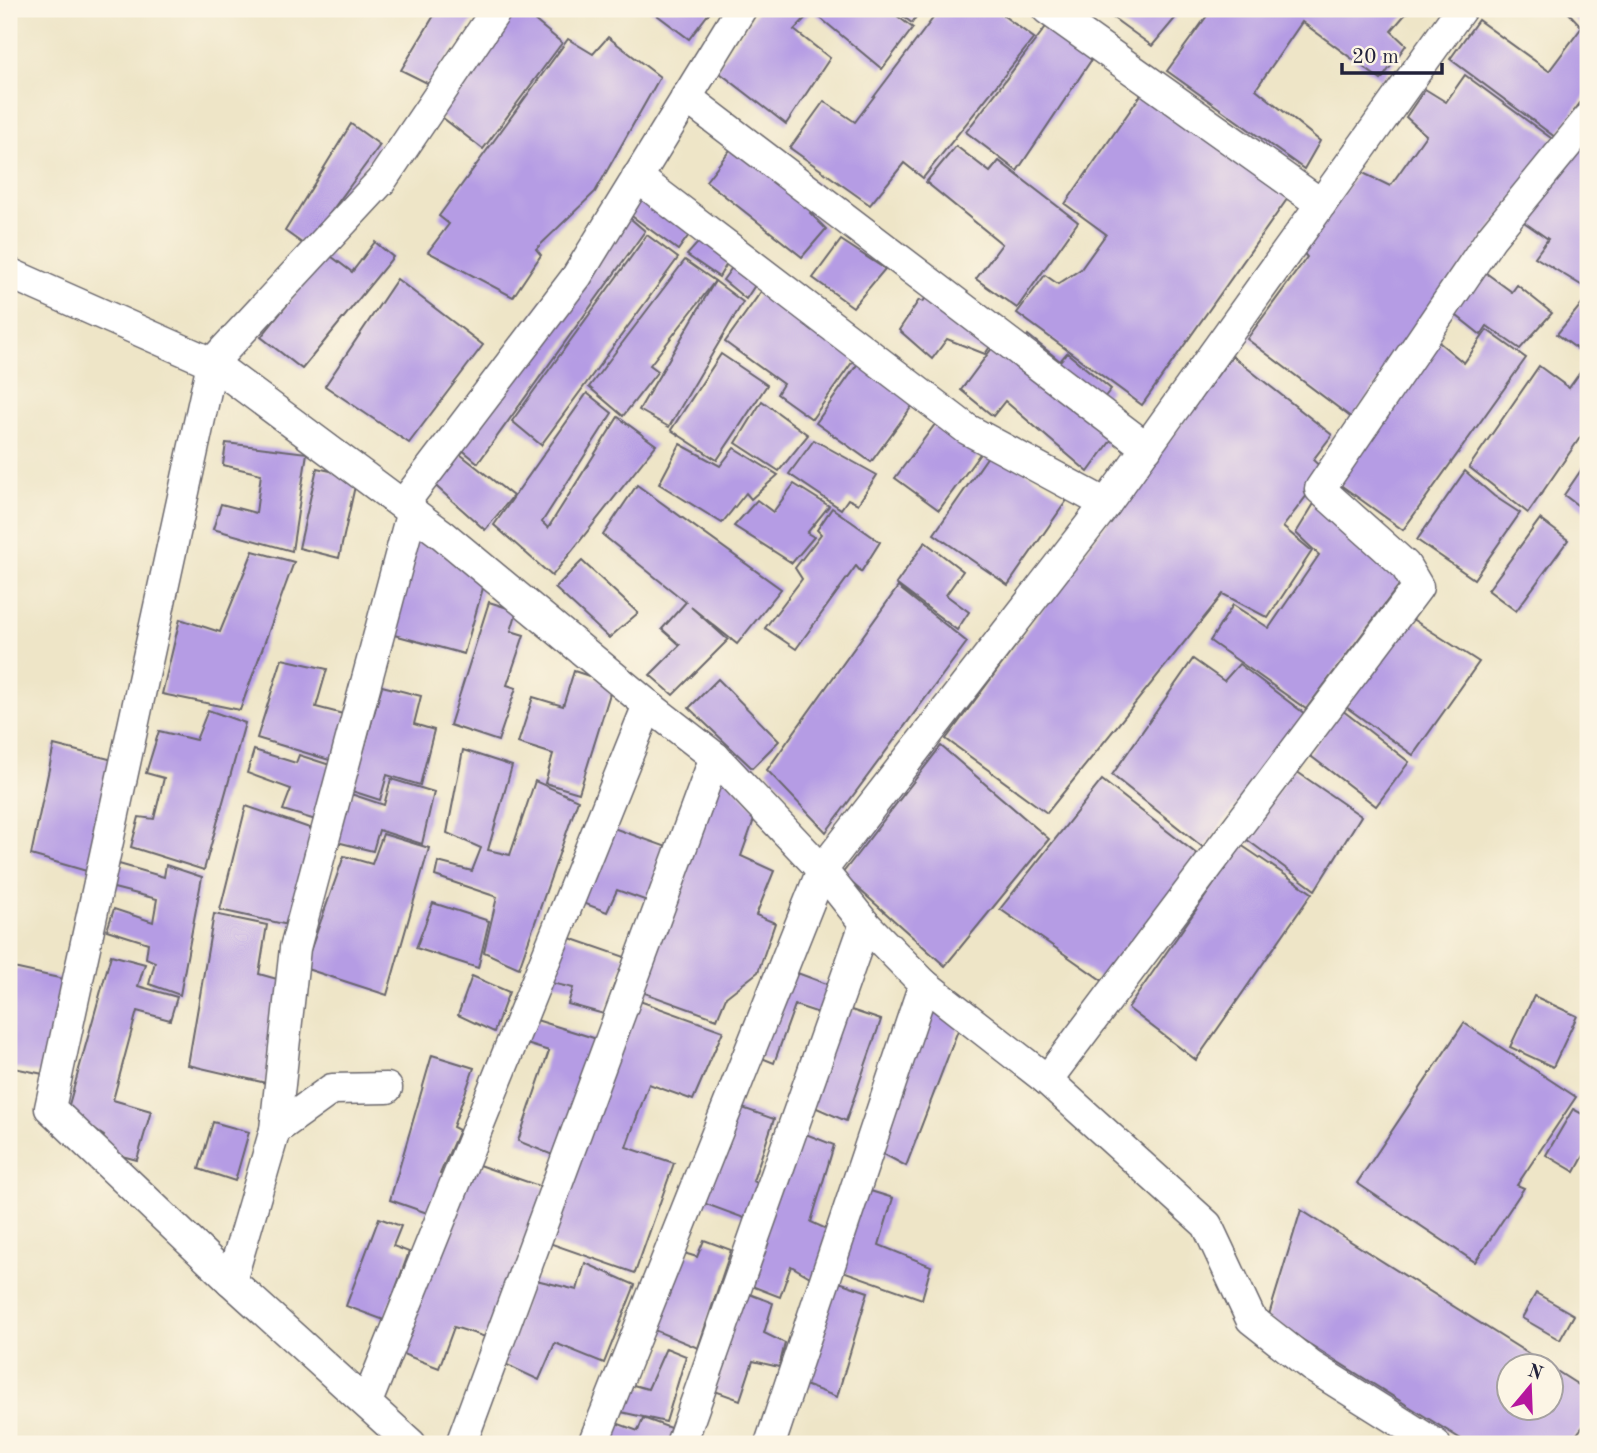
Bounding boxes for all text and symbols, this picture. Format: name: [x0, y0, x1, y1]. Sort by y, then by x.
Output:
scale bar: [1342, 32, 1441, 76]
text: 20 m: [1352, 47, 1399, 68]
north arrow: [1496, 1352, 1566, 1422]
text: N: [1525, 1362, 1545, 1385]

